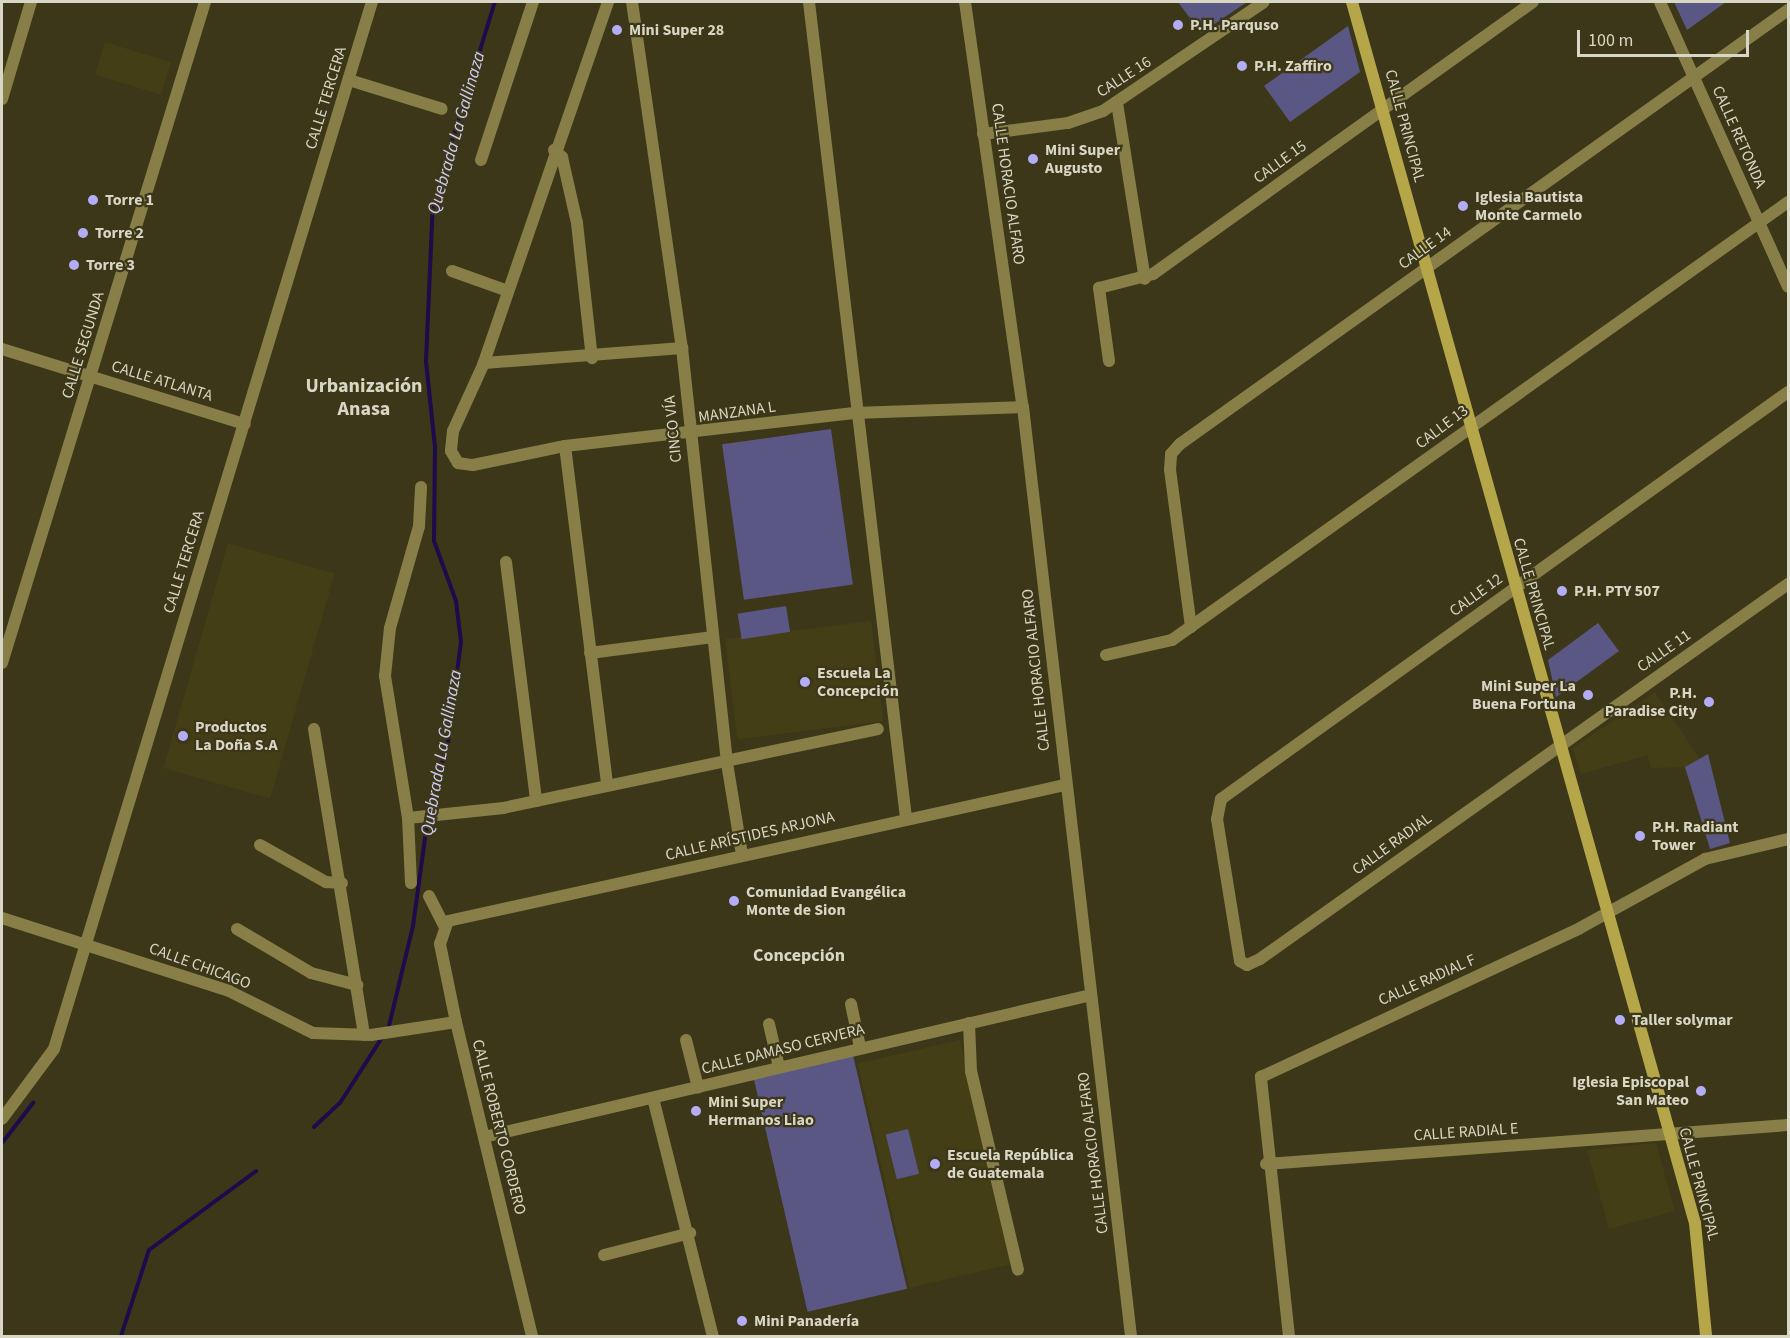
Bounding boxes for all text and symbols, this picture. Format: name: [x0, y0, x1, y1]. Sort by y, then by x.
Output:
place label: P.H. Parquso: [1190, 15, 1279, 35]
marker: P.H. Parquso: [1171, 18, 1185, 32]
scale bar: [1580, 18, 1752, 56]
place label: Mini Super 28: [629, 20, 724, 40]
marker: Mini Super 28: [610, 23, 624, 37]
text: 100 m: [1588, 28, 1633, 53]
street label: CALLE TERCERA: [301, 44, 351, 152]
water label: Quebrada La Gallinaza: [423, 49, 491, 217]
street label: CALLE 16: [1093, 52, 1155, 102]
place label: P.H. Zaffiro: [1254, 56, 1332, 76]
marker: P.H. Zaffiro: [1235, 59, 1249, 73]
street label: CALLE PRINCIPAL: [1381, 68, 1429, 184]
street label: CALLE RETONDA: [1708, 83, 1770, 191]
street label: CALLE HORACIO ALFARO: [987, 102, 1029, 266]
street label: CALLE 15: [1250, 136, 1310, 188]
place label: Mini Super Augusto: [1045, 140, 1120, 178]
marker: Mini Super Augusto: [1026, 152, 1040, 166]
place label: Iglesia Bautista Monte Carmelo: [1475, 187, 1583, 225]
place label: Torre 1: [105, 190, 154, 210]
marker: Torre 1: [86, 193, 100, 207]
marker: Iglesia Bautista Monte Carmelo: [1456, 199, 1470, 213]
street label: CALLE 14: [1395, 222, 1455, 274]
place label: Torre 2: [95, 223, 144, 243]
marker: Torre 2: [76, 226, 90, 240]
place label: Torre 3: [86, 255, 135, 275]
marker: Torre 3: [67, 258, 81, 272]
street label: CALLE SEGUNDA: [58, 289, 108, 401]
street label: CALLE ATLANTA: [109, 356, 215, 406]
district label: Urbanización Anasa: [306, 374, 422, 421]
street label: CINCO VÍA: [660, 395, 686, 463]
street label: MANZANA L: [697, 397, 777, 427]
street label: CALLE 13: [1412, 401, 1472, 453]
street label: CALLE TERCERA: [159, 508, 209, 616]
street label: CALLE PRINCIPAL: [1509, 536, 1559, 652]
street label: CALLE 12: [1446, 569, 1506, 621]
place label: P.H. PTY 507: [1574, 581, 1660, 601]
marker: P.H. PTY 507: [1555, 584, 1569, 598]
street label: CALLE HORACIO ALFARO: [1018, 588, 1054, 752]
street label: CALLE 11: [1634, 626, 1694, 676]
place label: Escuela La Concepción: [817, 663, 899, 701]
water label: Quebrada La Gallinaza: [417, 668, 467, 838]
marker: Escuela La Concepción: [798, 675, 812, 689]
place label: Mini Super La Buena Fortuna: [1472, 676, 1576, 714]
place label: P.H. Paradise City: [1605, 683, 1697, 721]
marker: Mini Super La Buena Fortuna: [1581, 688, 1595, 702]
marker: P.H. Paradise City: [1702, 695, 1716, 709]
place label: Productos La Doña S.A: [195, 717, 278, 755]
marker: Productos La Doña S.A: [176, 729, 190, 743]
street label: CALLE ARÍSTIDES ARJONA: [664, 807, 836, 865]
street label: CALLE RADIAL: [1349, 809, 1435, 879]
place label: P.H. Radiant Tower: [1652, 817, 1738, 855]
marker: P.H. Radiant Tower: [1633, 829, 1647, 843]
place label: Comunidad Evangélica Monte de Sion: [746, 882, 906, 920]
marker: Comunidad Evangélica Monte de Sion: [727, 894, 741, 908]
street label: CALLE CHICAGO: [146, 939, 254, 993]
district label: Concepción: [753, 945, 845, 967]
street label: CALLE RADIAL F: [1375, 950, 1479, 1010]
place label: Taller solymar: [1632, 1010, 1733, 1030]
marker: Taller solymar: [1613, 1013, 1627, 1027]
street label: CALLE DAMASO CERVERA: [700, 1019, 866, 1079]
street label: CALLE ROBERTO CORDERO: [468, 1037, 530, 1217]
street label: CALLE HORACIO ALFARO: [1074, 1071, 1112, 1235]
place label: Iglesia Episcopal San Mateo: [1572, 1072, 1689, 1110]
marker: Iglesia Episcopal San Mateo: [1694, 1084, 1708, 1098]
place label: Mini Super Hermanos Liao: [708, 1092, 814, 1130]
marker: Mini Super Hermanos Liao: [689, 1104, 703, 1118]
street label: CALLE RADIAL E: [1413, 1119, 1519, 1145]
street label: CALLE PRINCIPAL: [1675, 1126, 1723, 1242]
place label: Escuela República de Guatemala: [947, 1145, 1074, 1183]
marker: Escuela República de Guatemala: [928, 1157, 942, 1171]
place label: Mini Panadería: [754, 1311, 859, 1331]
marker: Mini Panadería: [735, 1314, 749, 1328]

